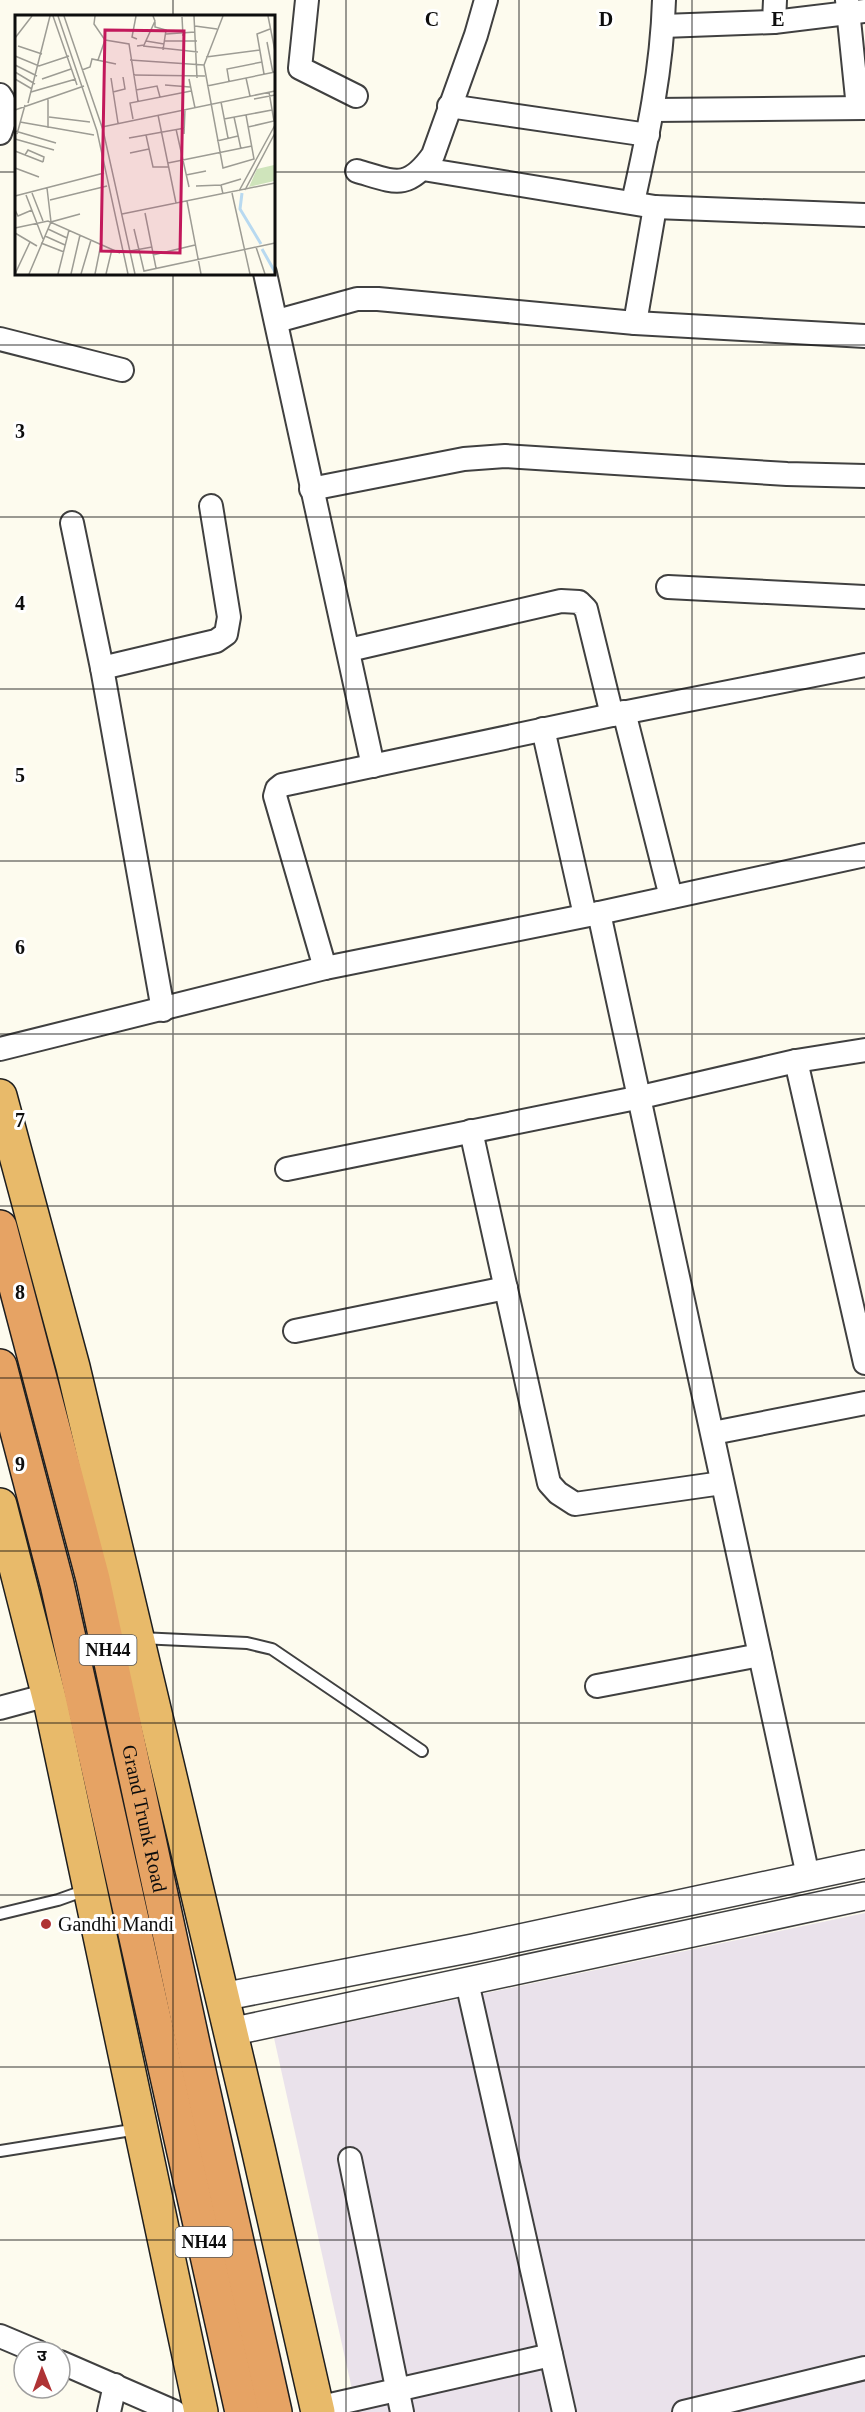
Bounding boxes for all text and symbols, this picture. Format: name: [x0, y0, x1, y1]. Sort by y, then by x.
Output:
text: C: [425, 8, 439, 30]
text: D: [599, 8, 613, 30]
text: E: [771, 8, 785, 30]
inset map: [15, 15, 274, 274]
text: 3: [15, 420, 25, 442]
text: 4: [15, 592, 25, 614]
text: 5: [15, 764, 25, 786]
text: 6: [15, 936, 25, 958]
text: 7: [15, 1109, 25, 1131]
text: 8: [15, 1281, 25, 1303]
text: 9: [15, 1453, 25, 1475]
road number: NH44: [80, 1635, 136, 1665]
street label: Grand Trunk Road: [118, 1743, 171, 1894]
place label: Gandhi Mandi: [58, 1913, 175, 1935]
marker: Gandhi Mandi: [39, 1917, 53, 1931]
road number: NH44: [176, 2227, 232, 2257]
north arrow: [12, 2340, 72, 2400]
text: उ: [37, 2347, 47, 2364]

